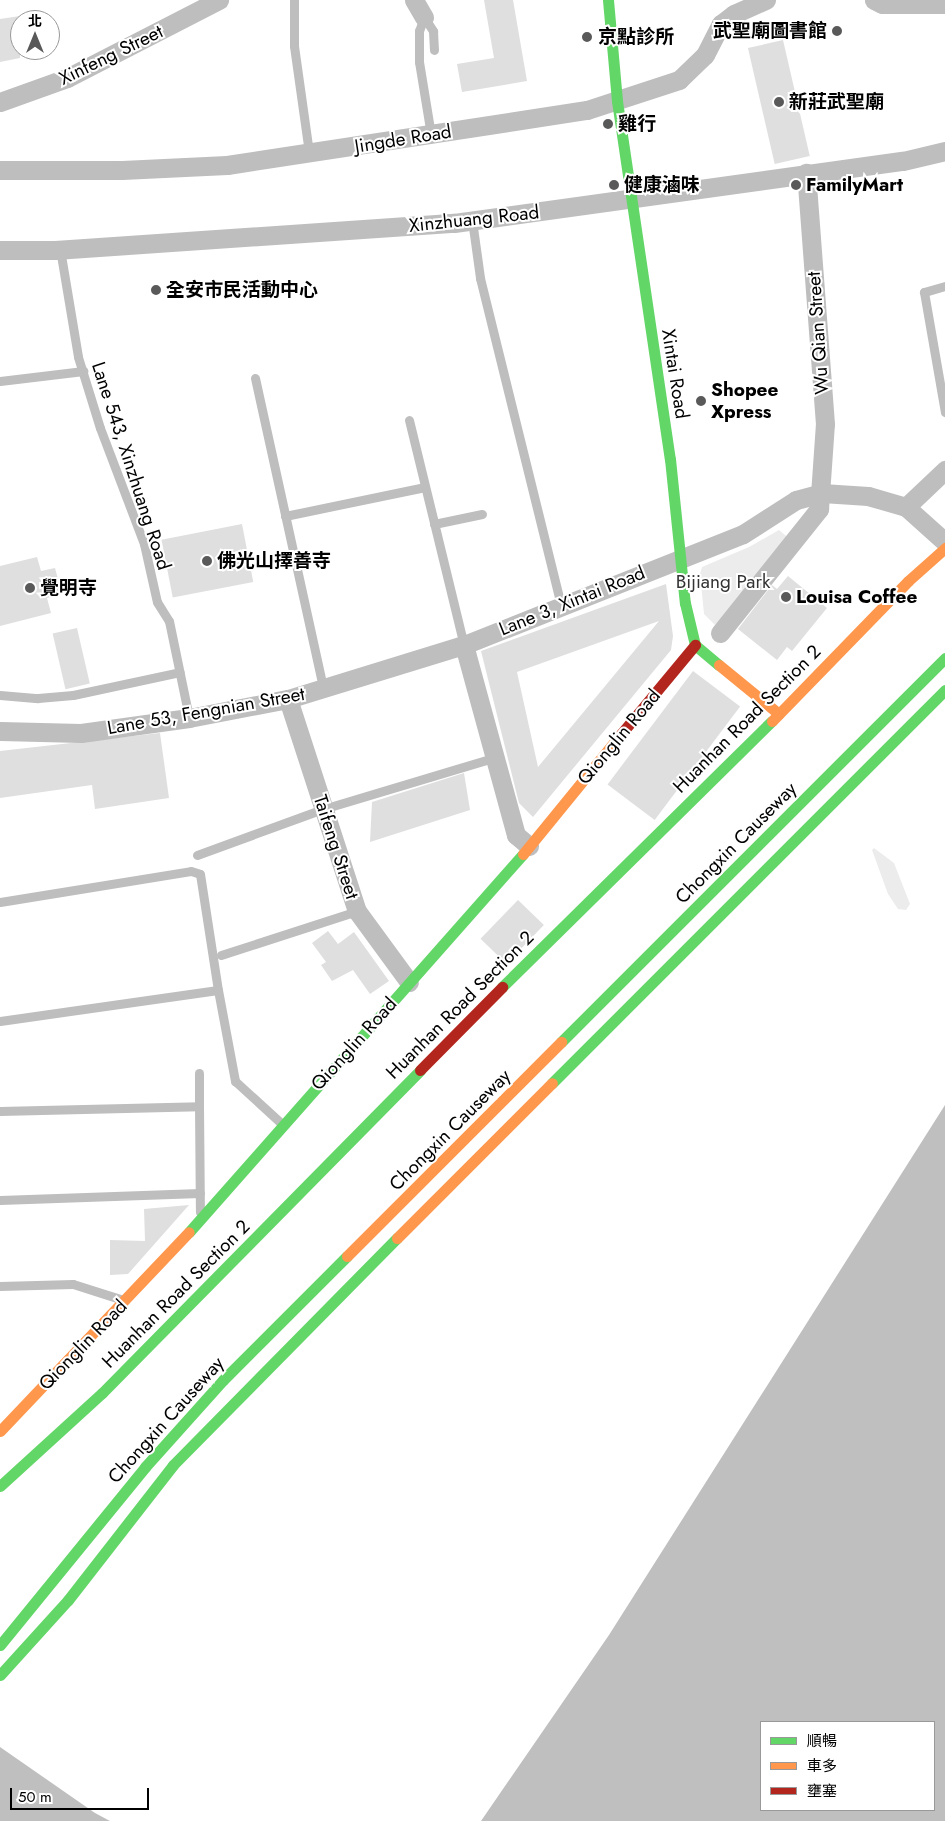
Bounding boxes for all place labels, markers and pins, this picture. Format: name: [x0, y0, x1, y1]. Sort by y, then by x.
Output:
place label: 武聖廟圖書館: [713, 20, 827, 42]
marker: 武聖廟圖書館: [831, 25, 843, 37]
place label: 京點診所: [598, 26, 674, 48]
marker: 京點診所: [580, 30, 594, 44]
place label: 新莊武聖廟: [789, 91, 884, 113]
marker: 新莊武聖廟: [773, 96, 785, 108]
place label: 雞行: [618, 113, 656, 135]
marker: 雞行: [602, 118, 614, 130]
place label: 健康滷味: [624, 174, 700, 196]
place label: FamilyMart: [806, 174, 903, 196]
marker: 健康滷味: [608, 179, 620, 191]
marker: FamilyMart: [790, 179, 802, 191]
place label: 全安市民活動中心: [166, 279, 318, 301]
marker: 全安市民活動中心: [150, 284, 162, 296]
place label: Shopee Xpress: [711, 379, 778, 423]
marker: Shopee Xpress: [695, 395, 707, 407]
place label: 佛光山擇善寺: [217, 550, 331, 572]
marker: 佛光山擇善寺: [201, 555, 213, 567]
place label: 覺明寺: [40, 577, 97, 599]
marker: 覺明寺: [24, 582, 36, 594]
place label: Louisa Coffee: [796, 586, 917, 608]
marker: Louisa Coffee: [780, 591, 792, 603]

